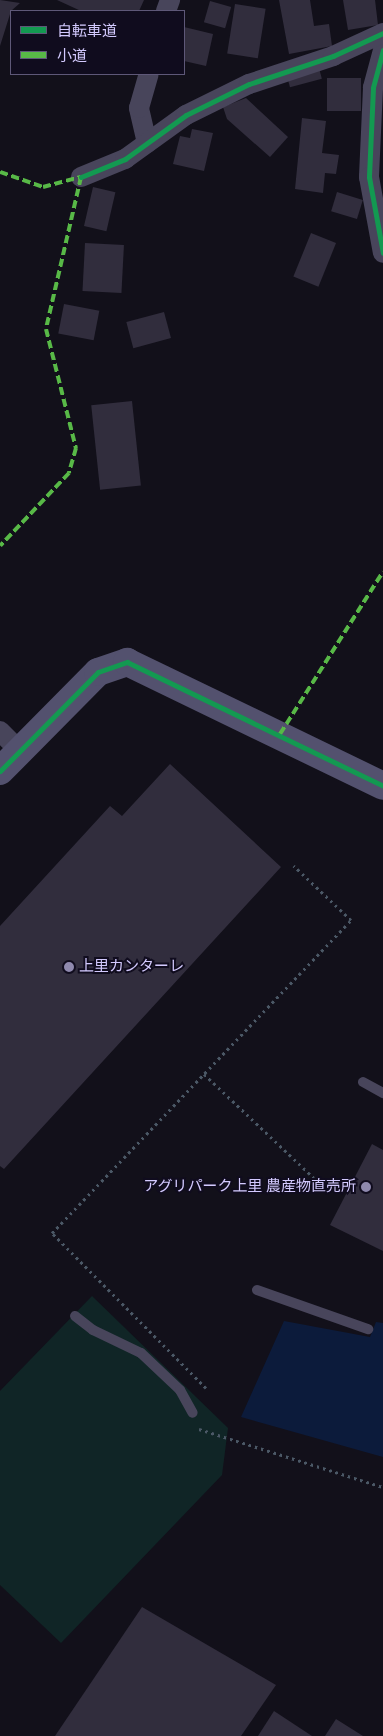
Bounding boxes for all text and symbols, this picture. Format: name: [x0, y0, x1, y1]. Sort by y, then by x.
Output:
legend: [10, 10, 185, 75]
text: 自転車道: [57, 22, 117, 40]
text: 小道: [57, 47, 87, 65]
place label: 上里カンターレ: [79, 958, 184, 976]
marker: 上里カンターレ: [63, 961, 75, 973]
place label: アグリパーク上里 農産物直売所: [142, 1178, 356, 1196]
marker: アグリパーク上里 農産物直売所: [360, 1181, 372, 1193]

